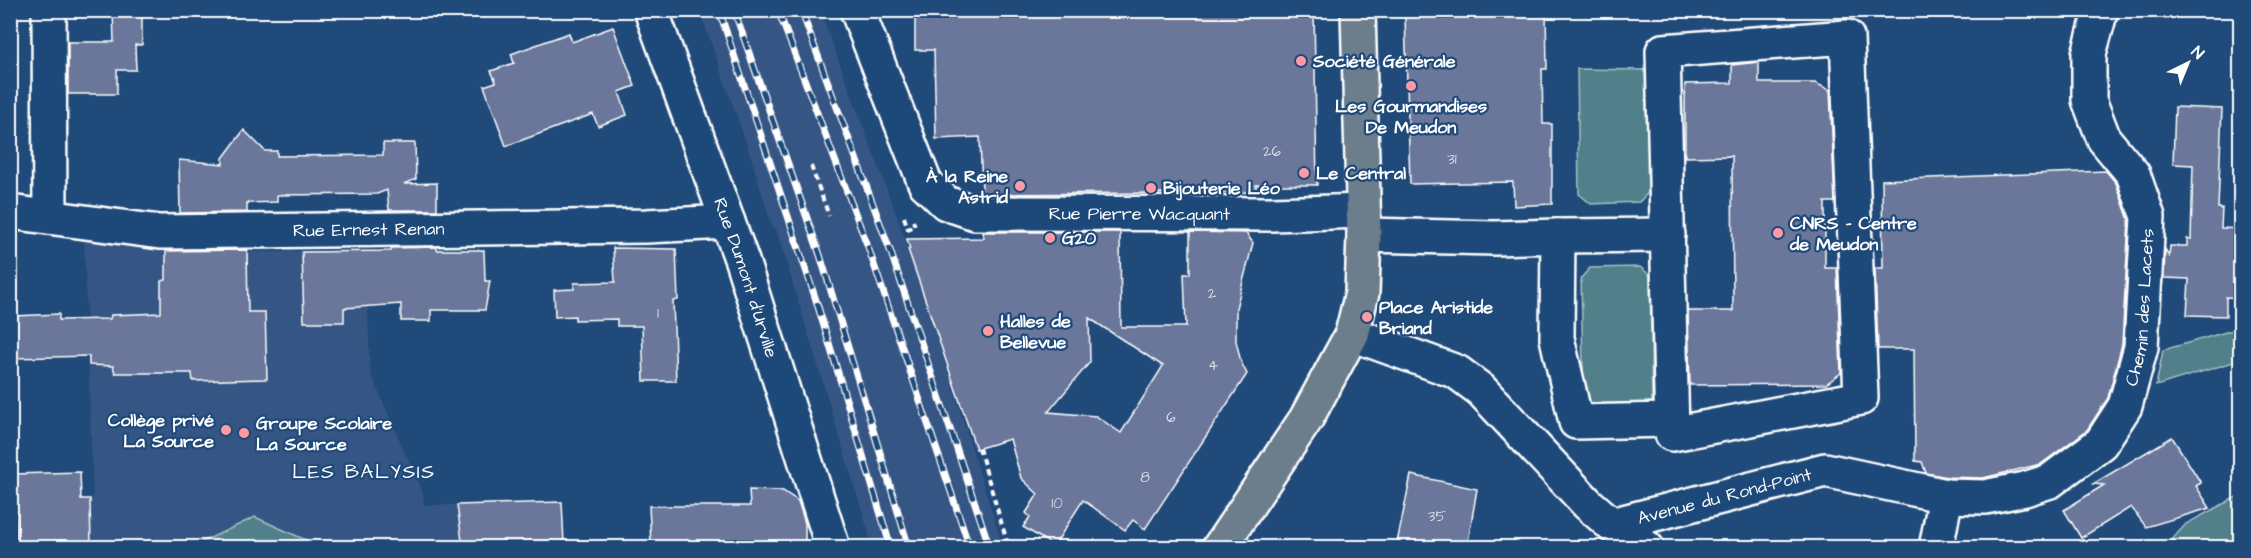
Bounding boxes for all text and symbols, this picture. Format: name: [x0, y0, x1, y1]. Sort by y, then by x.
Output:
north arrow: [2158, 33, 2218, 93]
text: N: [2186, 41, 2209, 64]
place label: Société Générale: [1312, 49, 1456, 74]
marker: Société Générale: [1294, 54, 1308, 68]
marker: Les Gourmandises De Meudon: [1404, 79, 1418, 93]
place label: Les Gourmandises De Meudon: [1335, 94, 1487, 140]
house number: 26: [1263, 141, 1282, 162]
house number: 31: [1447, 149, 1457, 170]
place label: Le Central: [1316, 161, 1406, 186]
place label: À la Reine Astrid: [926, 164, 1009, 210]
marker: Le Central: [1297, 166, 1311, 180]
place label: Bijouterie Léo: [1163, 176, 1281, 201]
marker: À la Reine Astrid: [1013, 179, 1027, 193]
marker: Bijouterie Léo: [1144, 181, 1158, 195]
street label: Rue Dumont d'Urville: [707, 194, 784, 361]
street label: Rue Pierre Wacquant: [1049, 201, 1231, 227]
place label: CNRS - Centre de Meudon: [1789, 211, 1917, 257]
street label: Rue Ernest Renan: [293, 216, 445, 243]
place label: G20: [1062, 226, 1097, 251]
marker: CNRS - Centre de Meudon: [1771, 226, 1785, 240]
street label: Chemin des Lacets: [2119, 228, 2160, 389]
marker: G20: [1043, 231, 1057, 245]
house number: 2: [1208, 283, 1217, 304]
place label: Place Aristide Briand: [1379, 295, 1493, 341]
house number: 1: [657, 303, 659, 324]
place label: Halles de Bellevue: [1000, 309, 1071, 355]
marker: Place Aristide Briand: [1360, 310, 1374, 324]
marker: Halles de Bellevue: [981, 324, 995, 338]
house number: 4: [1208, 355, 1218, 376]
house number: 6: [1166, 407, 1176, 428]
place label: Collège privé La Source: [108, 408, 214, 454]
place label: Groupe Scolaire La Source: [256, 411, 392, 457]
marker: Collège privé La Source: [219, 423, 233, 437]
marker: Groupe Scolaire La Source: [237, 426, 251, 440]
district label: LES BALYSIS: [292, 458, 436, 486]
street label: Avenue du Rond-Point: [1635, 462, 1815, 531]
house number: 8: [1140, 467, 1150, 488]
house number: 10: [1051, 493, 1063, 514]
house number: 35: [1428, 506, 1446, 527]

